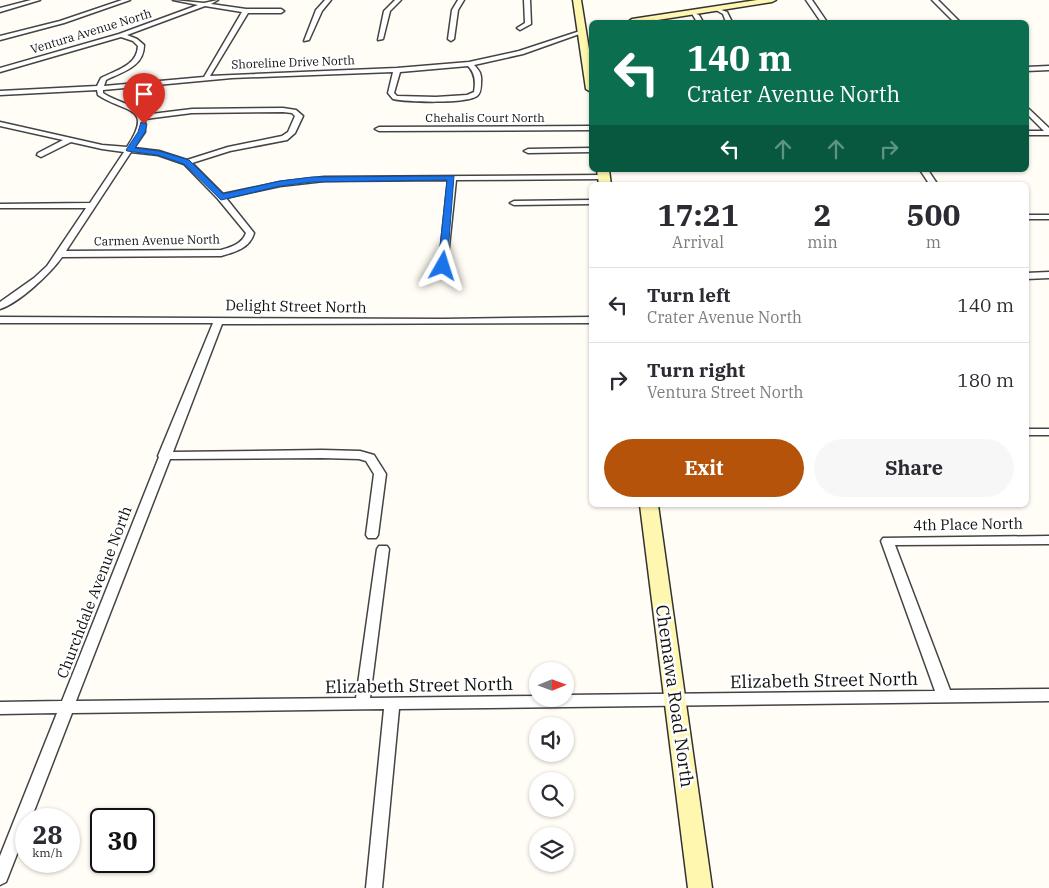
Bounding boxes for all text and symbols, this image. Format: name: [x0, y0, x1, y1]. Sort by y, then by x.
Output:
street label: Ventura Avenue North: [29, 5, 154, 57]
text: 140 m: [687, 35, 792, 81]
icon: left: [604, 40, 669, 105]
street label: Shoreline Drive North: [231, 52, 356, 72]
pin: [123, 73, 165, 124]
text: Crater Avenue North: [687, 79, 900, 108]
icon: arrive: [130, 80, 158, 108]
street label: Chehalis Court North: [425, 110, 545, 125]
icon: left: [716, 135, 744, 163]
icon: ahead: [769, 135, 797, 163]
icon: ahead: [822, 135, 850, 163]
icon: right: [875, 135, 903, 163]
text: 17:21: [658, 195, 739, 234]
text: 2: [814, 195, 832, 234]
text: 500: [906, 195, 960, 234]
street label: Carmen Avenue North: [94, 231, 221, 249]
text: Arrival: [672, 232, 724, 252]
text: min: [807, 232, 838, 252]
text: m: [926, 232, 941, 252]
position arrow: [416, 239, 468, 291]
text: Turn left: [647, 283, 730, 307]
icon: left: [604, 291, 632, 319]
text: 140 m: [957, 293, 1014, 317]
street label: Delight Street North: [225, 295, 367, 317]
text: Crater Avenue North: [647, 307, 802, 327]
text: Turn right: [647, 358, 745, 382]
icon: right: [604, 366, 632, 394]
text: 180 m: [957, 368, 1014, 392]
text: Ventura Street North: [647, 382, 804, 402]
button: Exit: [604, 439, 804, 497]
button: Share: [814, 439, 1014, 497]
street label: Churchdale Avenue North: [52, 503, 136, 681]
street label: 4th Place North: [913, 514, 1023, 534]
street label: Chemawa Road North: [651, 603, 699, 789]
north arrow: [529, 662, 574, 708]
map controls: [529, 662, 574, 872]
street label: Elizabeth Street North: [730, 667, 918, 693]
street label: Elizabeth Street North: [325, 672, 513, 698]
button: sound: [529, 717, 574, 762]
button: search: [529, 772, 574, 817]
speed limit sign: 30: [90, 808, 155, 873]
text: 28: [32, 818, 63, 851]
button: layers: [529, 827, 574, 872]
text: km/h: [32, 845, 63, 860]

